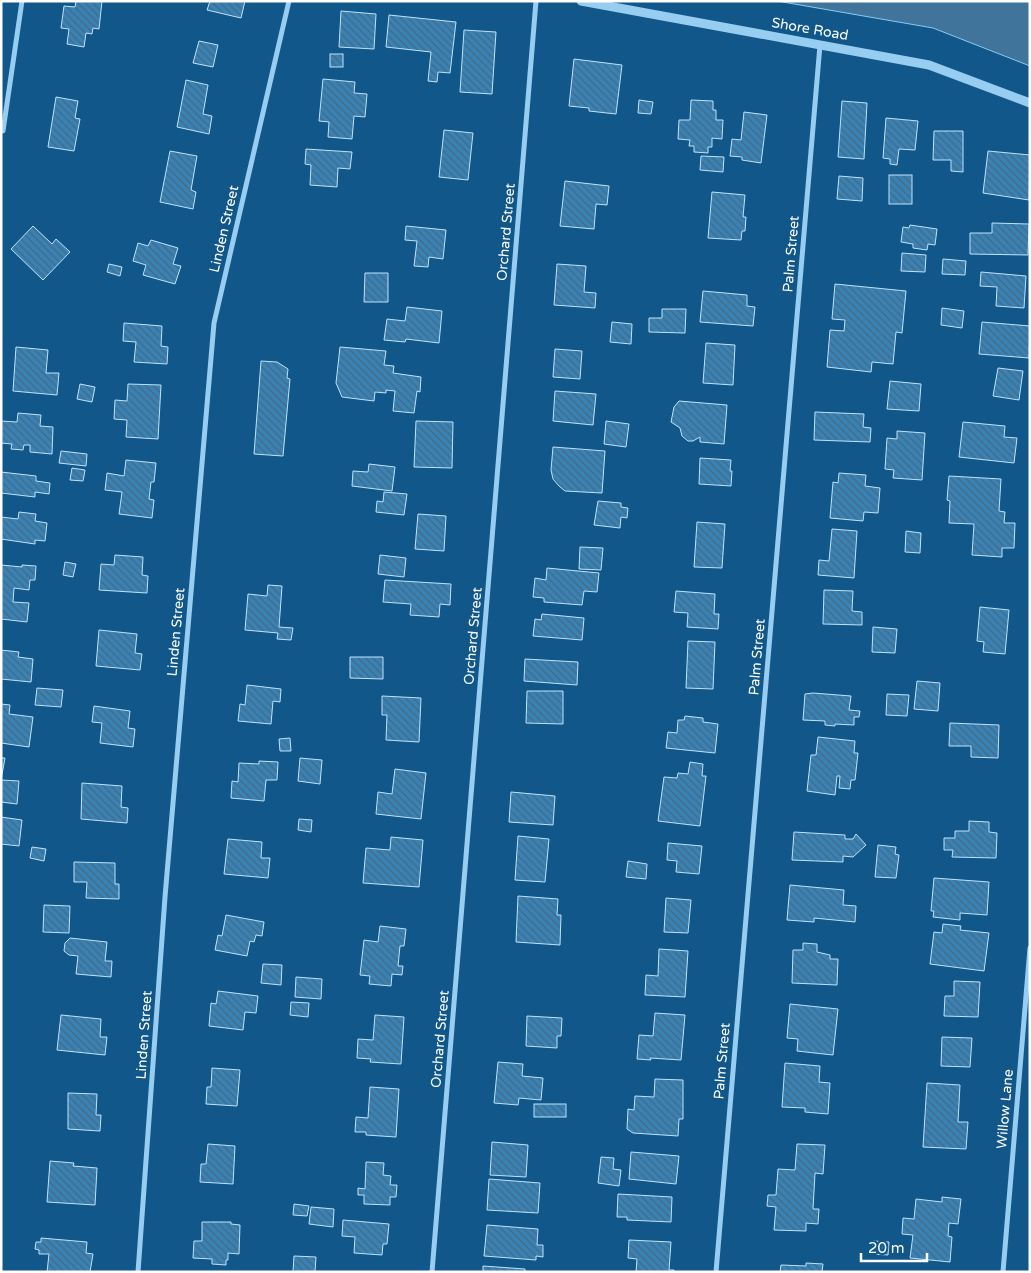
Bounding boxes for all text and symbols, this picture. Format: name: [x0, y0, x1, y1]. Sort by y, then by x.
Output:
street label: Shore Road: [770, 14, 850, 44]
street label: Orchard Street: [493, 182, 519, 281]
street label: Linden Street: [206, 183, 242, 274]
street label: Palm Street: [779, 214, 803, 293]
street label: Linden Street: [164, 586, 188, 677]
street label: Orchard Street: [460, 586, 486, 685]
street label: Palm Street: [745, 617, 769, 696]
street label: Linden Street: [132, 989, 156, 1080]
street label: Orchard Street: [427, 989, 453, 1088]
street label: Palm Street: [710, 1021, 734, 1100]
street label: Willow Lane: [993, 1068, 1017, 1150]
scale bar: [861, 1230, 927, 1262]
text: 20 m: [868, 1239, 905, 1257]

